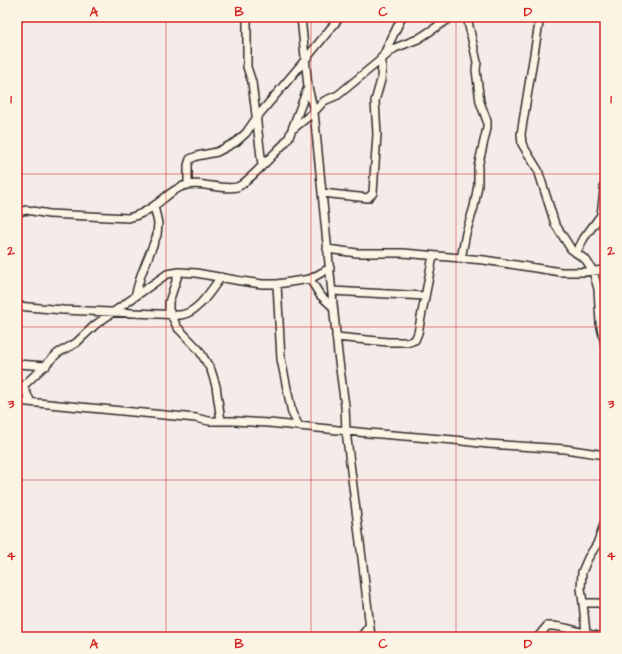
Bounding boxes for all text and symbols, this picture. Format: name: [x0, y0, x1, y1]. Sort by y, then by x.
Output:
text: A: [90, 3, 99, 21]
text: B: [234, 3, 244, 21]
text: C: [378, 3, 388, 21]
text: D: [524, 3, 533, 21]
text: 1: [10, 90, 12, 108]
text: 1: [610, 90, 612, 108]
text: 2: [6, 242, 15, 260]
text: 2: [606, 242, 615, 260]
text: 3: [7, 395, 15, 413]
text: 3: [607, 395, 615, 413]
text: 4: [7, 547, 16, 565]
text: 4: [607, 547, 616, 565]
text: A: [90, 635, 99, 653]
text: B: [234, 635, 244, 653]
text: C: [378, 635, 388, 653]
text: D: [524, 635, 533, 653]

